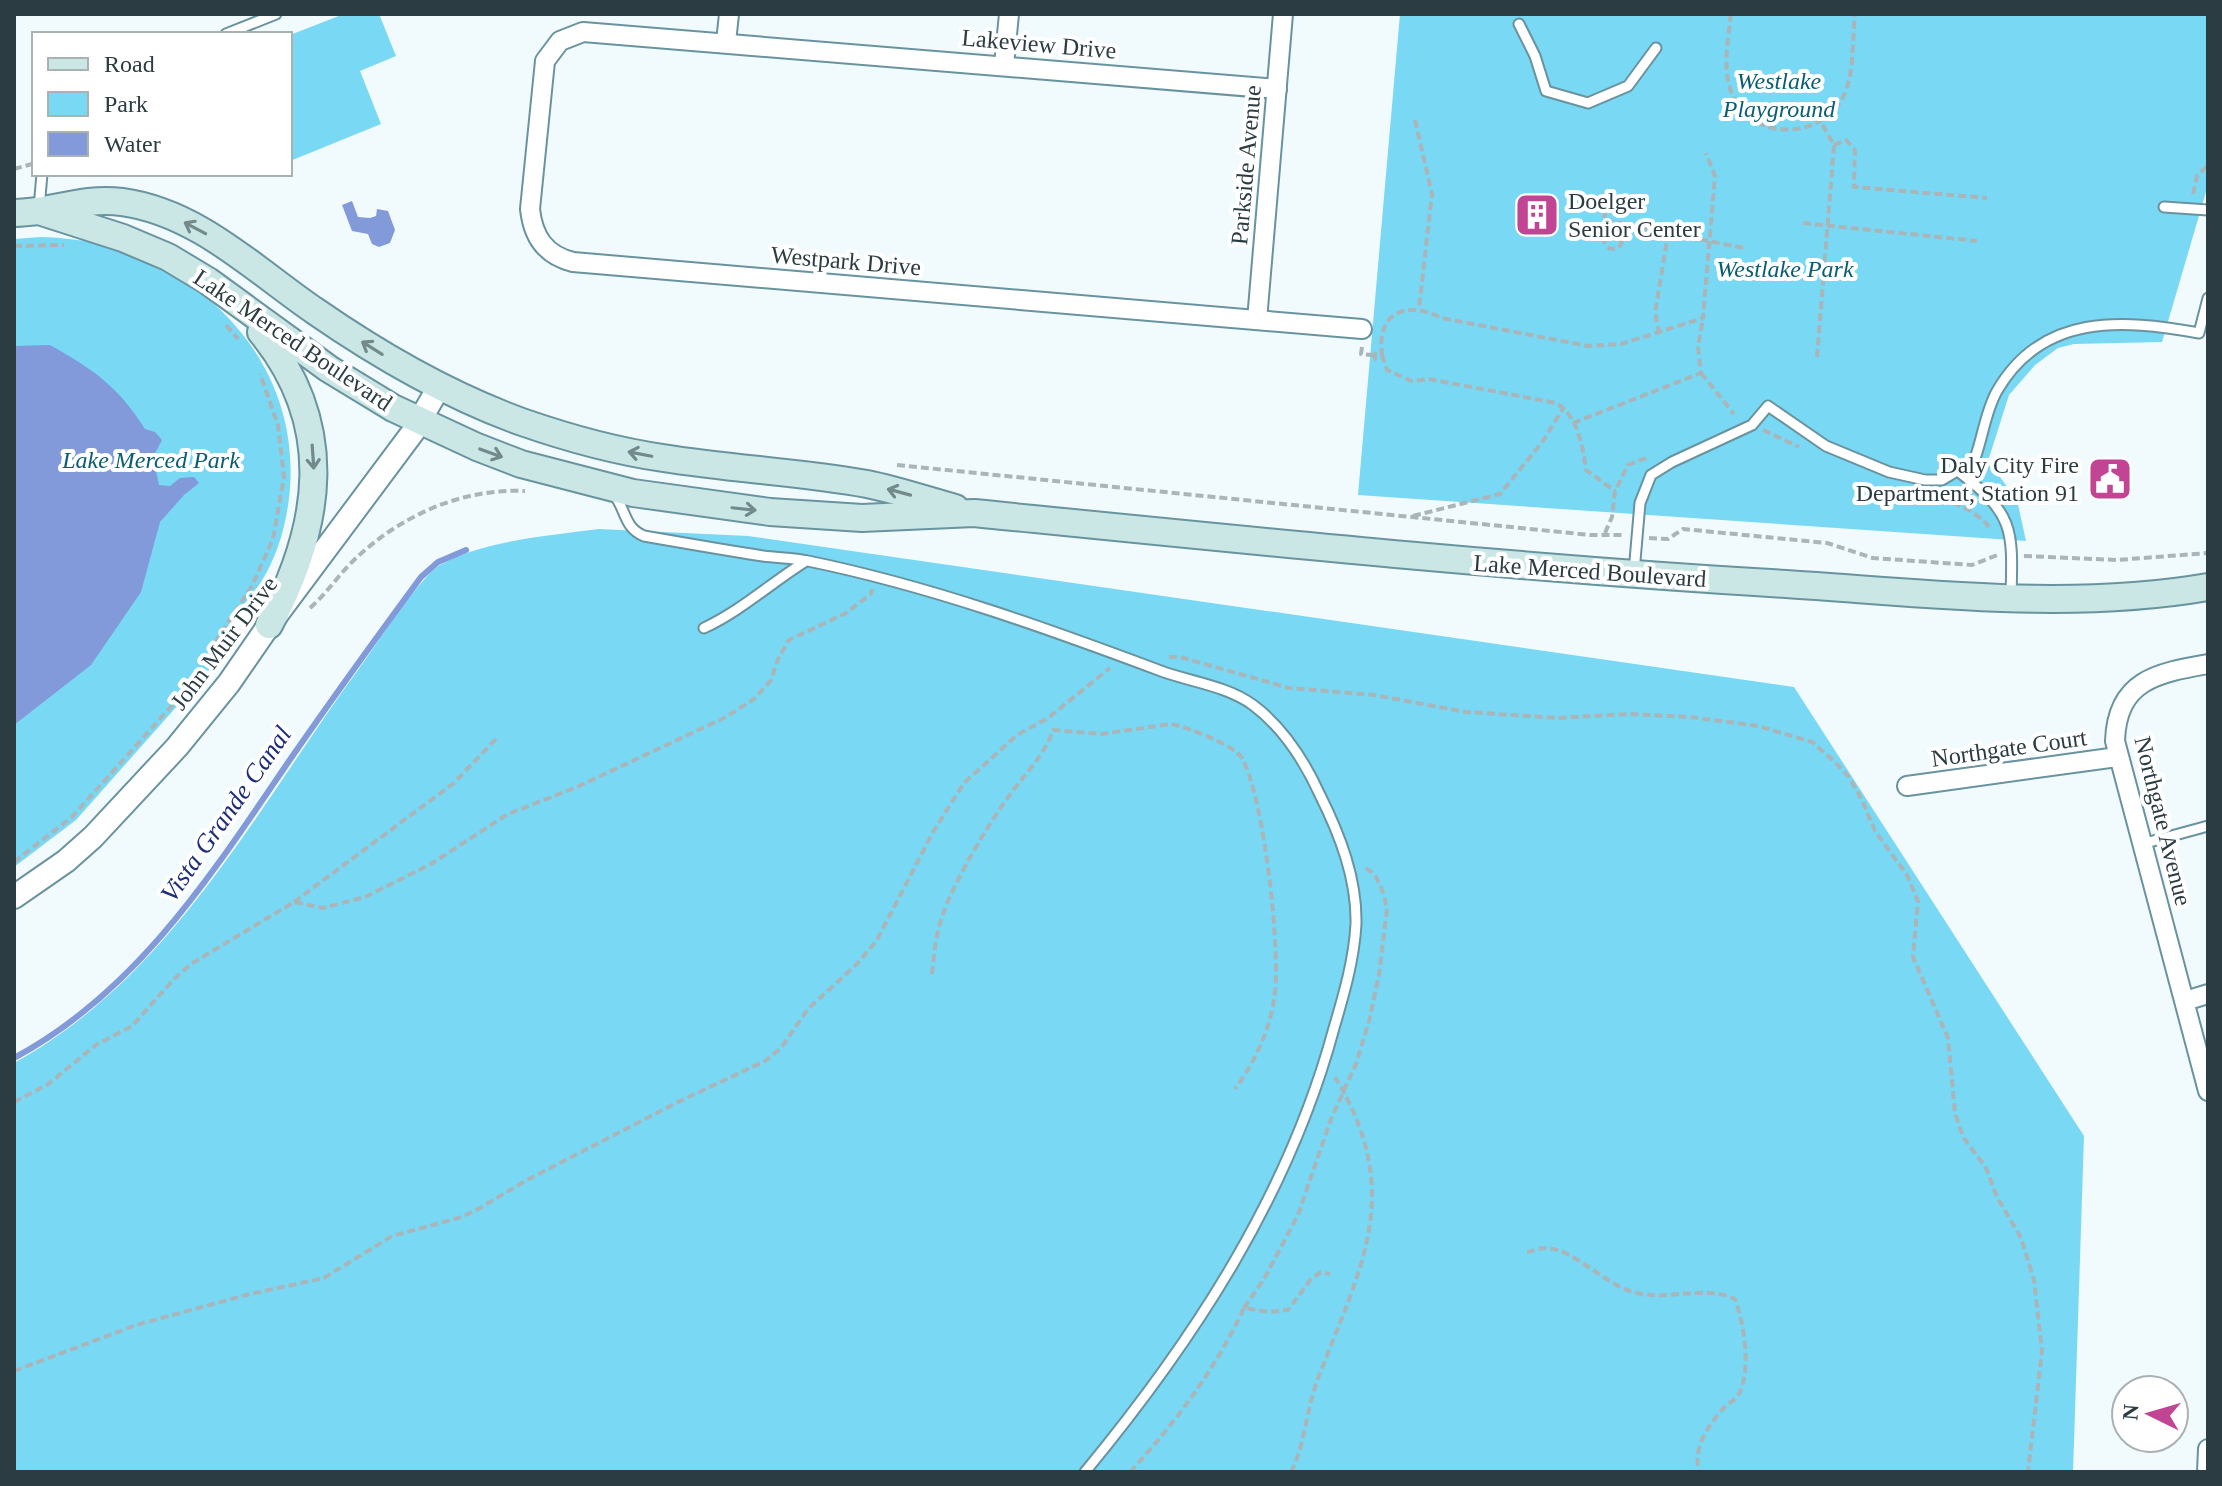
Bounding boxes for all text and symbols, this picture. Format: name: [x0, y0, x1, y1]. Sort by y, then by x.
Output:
street label: Lakeview Drive: [961, 24, 1117, 64]
legend: [32, 32, 292, 176]
text: Road: [104, 51, 155, 77]
park label: Westlake Playground: [1722, 68, 1836, 122]
street label: Parkside Avenue: [1226, 84, 1266, 246]
text: Park: [104, 91, 148, 117]
text: Water: [104, 131, 161, 157]
place label: Doelger Senior Center: [1568, 188, 1701, 242]
building icon: Doelger Senior Center: [1513, 191, 1561, 239]
one-way arrow: [184, 219, 207, 235]
street label: Westpark Drive: [770, 241, 922, 281]
park label: Westlake Park: [1716, 256, 1854, 282]
street label: Lake Merced Boulevard: [189, 264, 397, 416]
one-way arrow: [361, 340, 383, 357]
one-way arrow: [306, 443, 321, 470]
one-way arrow: [628, 446, 654, 461]
park label: Lake Merced Park: [61, 447, 240, 473]
one-way arrow: [478, 447, 503, 461]
place label: Daly City Fire Department, Station 91: [1856, 452, 2079, 506]
public building icon: Daly City Fire Department, Station 91: [2086, 455, 2134, 503]
one-way arrow: [886, 484, 912, 499]
one-way arrow: [730, 501, 757, 516]
street label: Lake Merced Boulevard: [1473, 550, 1707, 592]
street label: John Muir Drive: [165, 571, 283, 715]
water label: Vista Grande Canal: [155, 721, 297, 907]
street label: Northgate Court: [1930, 724, 2089, 772]
street label: Northgate Avenue: [2129, 734, 2197, 908]
north arrow: [2110, 1374, 2190, 1454]
text: N: [2117, 1403, 2144, 1421]

